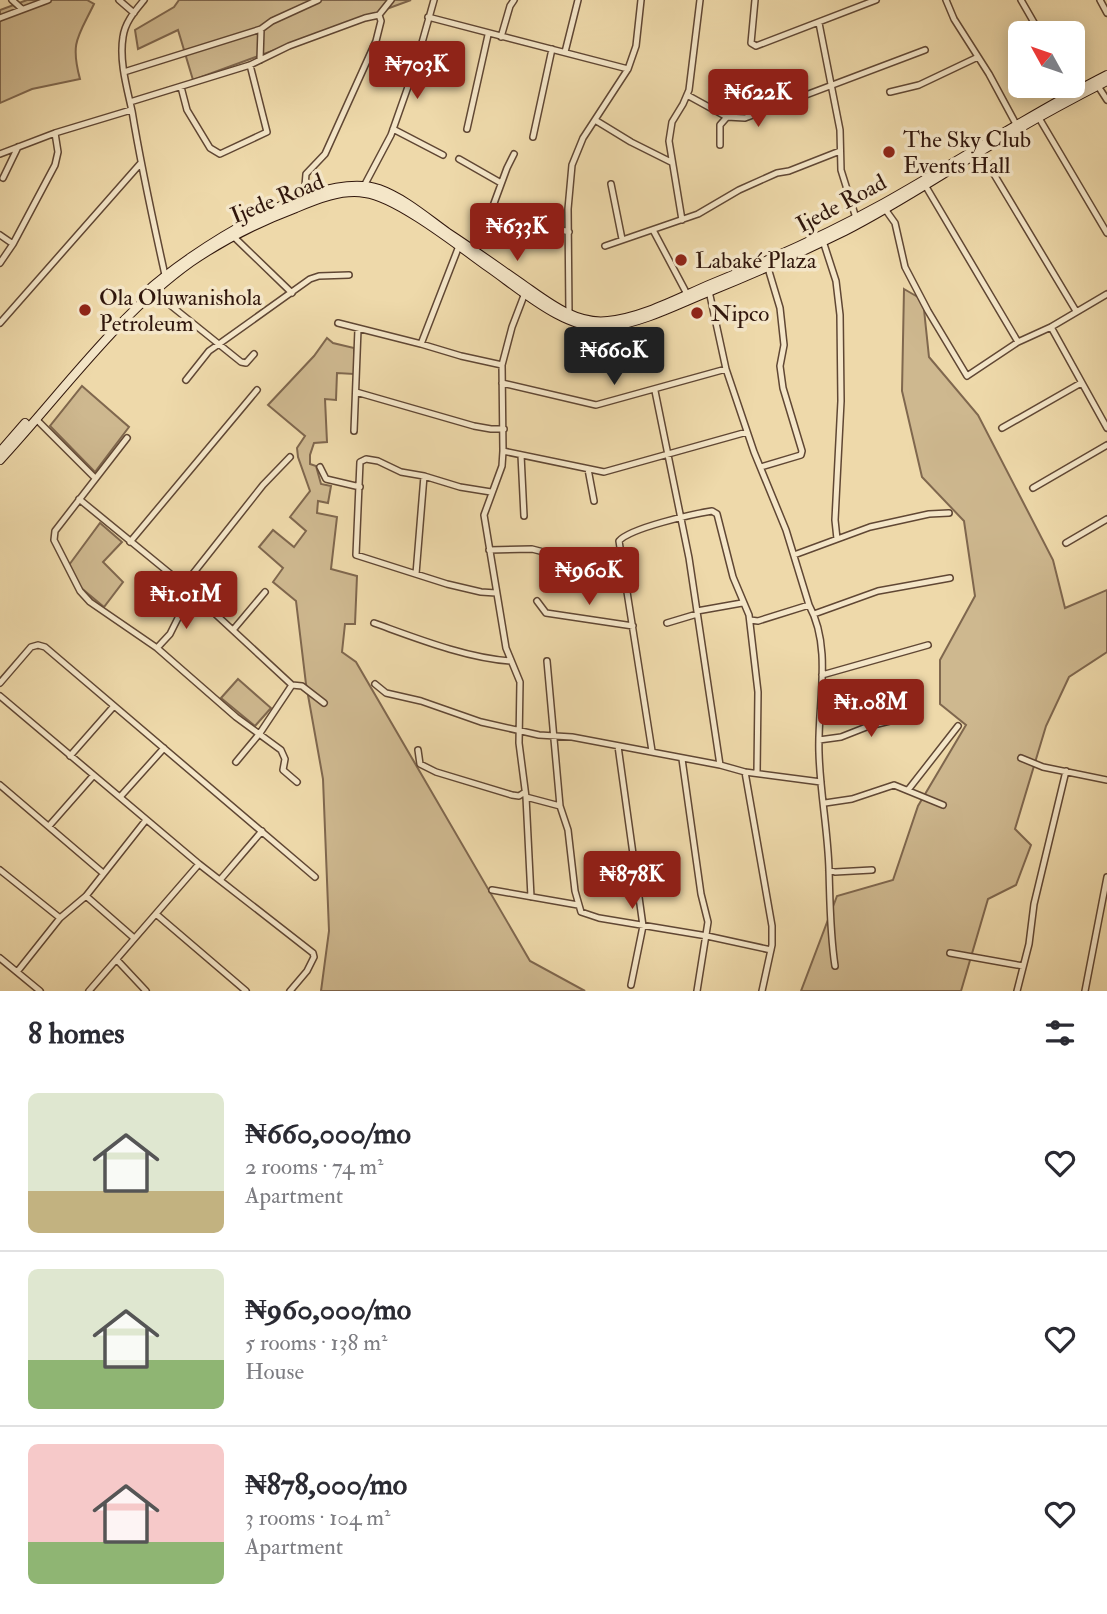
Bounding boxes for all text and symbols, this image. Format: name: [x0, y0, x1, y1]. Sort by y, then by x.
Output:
north arrow: [1008, 21, 1085, 98]
map controls: [1008, 21, 1085, 98]
pin: ₦703K: [368, 42, 466, 101]
text: ₦703K: [385, 49, 449, 78]
pin: ₦622K: [709, 69, 807, 129]
text: ₦622K: [724, 77, 792, 106]
place label: The Sky Club Events Hall: [903, 125, 1031, 180]
marker: The Sky Club Events Hall: [881, 144, 897, 160]
street label: Ijede Road: [226, 167, 328, 230]
street label: Ijede Road: [791, 168, 891, 239]
pin: ₦633K: [468, 204, 566, 263]
text: ₦633K: [486, 211, 548, 240]
place label: Labaké Plaza: [695, 246, 817, 275]
marker: Labaké Plaza: [673, 252, 689, 268]
place label: Ola Oluwanishola Petroleum: [99, 283, 262, 338]
place label: Nipco: [711, 299, 769, 329]
marker: Ola Oluwanishola Petroleum: [77, 302, 93, 318]
marker: Nipco: [689, 305, 705, 321]
pin: ₦660K: [565, 328, 663, 387]
text: ₦660K: [580, 335, 648, 364]
pin: ₦960K: [540, 548, 638, 607]
text: ₦960K: [555, 555, 623, 584]
pin: ₦1.01M: [129, 572, 243, 631]
text: ₦1.01M: [150, 579, 222, 608]
pin: ₦1.08M: [814, 680, 928, 739]
text: ₦1.08M: [834, 687, 908, 716]
pin: ₦878K: [583, 852, 681, 911]
text: ₦878K: [600, 859, 664, 888]
icon: filters: [1041, 1014, 1079, 1052]
text: 8 homes: [28, 1015, 125, 1052]
text: ₦660,000/mo: [245, 1115, 411, 1152]
icon: home: [84, 1121, 168, 1205]
icon: heart: [1041, 1144, 1079, 1182]
text: 2 rooms · 74 m²: [245, 1152, 384, 1181]
text: Apartment: [245, 1181, 343, 1210]
text: ₦960,000/mo: [245, 1291, 411, 1328]
icon: home: [84, 1297, 168, 1381]
icon: heart: [1041, 1320, 1079, 1358]
text: 5 rooms · 138 m²: [245, 1328, 388, 1357]
text: House: [245, 1357, 304, 1386]
text: ₦878,000/mo: [245, 1466, 407, 1503]
icon: home: [84, 1472, 168, 1556]
icon: heart: [1041, 1495, 1079, 1533]
text: 3 rooms · 104 m²: [245, 1503, 391, 1532]
text: Apartment: [245, 1532, 343, 1561]

